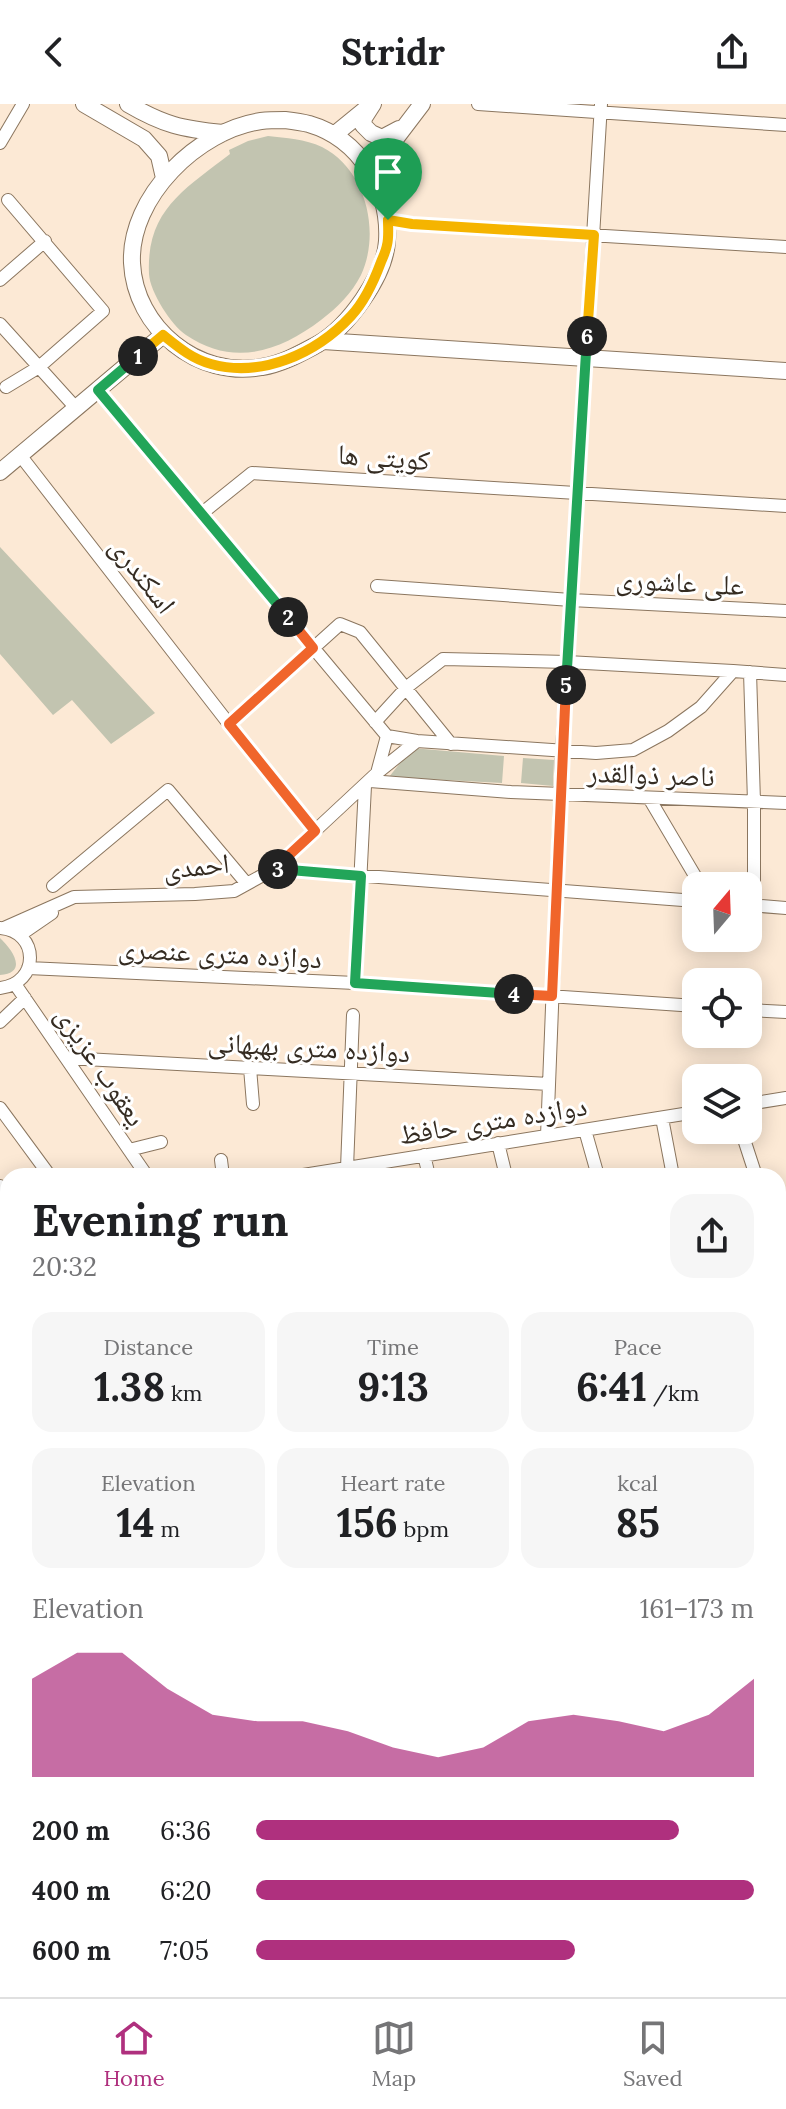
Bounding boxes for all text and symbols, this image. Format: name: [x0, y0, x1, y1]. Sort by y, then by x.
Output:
text: Stridr: [341, 29, 445, 75]
icon: back: [32, 30, 76, 74]
icon: share: [710, 30, 754, 74]
pin: [354, 138, 422, 220]
icon: arrive: [366, 150, 410, 194]
pin: 6: [567, 316, 607, 356]
text: 6: [581, 322, 593, 350]
pin: 1: [118, 336, 158, 376]
text: 1: [134, 342, 142, 370]
street label: کویتی ها: [337, 436, 432, 478]
street label: اسکندری: [102, 529, 184, 621]
street label: علی عاشوری: [615, 561, 745, 603]
pin: 2: [268, 597, 308, 637]
text: 2: [282, 603, 294, 631]
pin: 5: [546, 665, 586, 705]
text: 5: [560, 671, 572, 699]
street label: ناصر ذوالقدر: [586, 754, 715, 794]
street label: احمدی: [161, 845, 231, 887]
pin: 3: [258, 849, 298, 889]
text: 3: [272, 855, 284, 883]
north arrow: [682, 872, 762, 952]
map controls: [682, 872, 762, 1144]
street label: دوازده متری عنصری: [117, 930, 323, 976]
button: locate: [682, 968, 762, 1048]
pin: 4: [494, 974, 534, 1014]
text: 4: [508, 980, 520, 1008]
street label: یعقوب عزیزی: [48, 999, 154, 1133]
street label: دوازده متری بهبهانی: [207, 1024, 411, 1070]
button: layers: [682, 1064, 762, 1144]
street label: دوازده متری حافظ: [396, 1087, 590, 1153]
text: Evening run: [32, 1192, 289, 1248]
button: share: [670, 1194, 754, 1278]
text: 20:32: [32, 1250, 97, 1283]
text: Distance: [104, 1333, 193, 1361]
text: Time: [367, 1333, 419, 1361]
text: Pace: [614, 1333, 662, 1361]
text: 1.38: [94, 1361, 165, 1412]
text: 9:13: [357, 1361, 429, 1412]
text: 6:41: [576, 1361, 647, 1412]
text: km: [165, 1379, 202, 1407]
text: /km: [647, 1379, 699, 1407]
text: Elevation: [101, 1469, 196, 1497]
text: Heart rate: [341, 1469, 445, 1497]
text: kcal: [617, 1469, 658, 1497]
text: 14: [117, 1497, 155, 1548]
text: 156: [337, 1497, 398, 1548]
text: 85: [615, 1497, 660, 1548]
text: m: [155, 1515, 180, 1543]
text: bpm: [398, 1515, 449, 1543]
text: Elevation: [32, 1592, 144, 1625]
text: 161–173 m: [640, 1592, 754, 1625]
text: 200 m: [32, 1814, 110, 1847]
text: 6:36: [160, 1814, 211, 1847]
text: 400 m: [32, 1874, 110, 1907]
text: 6:20: [160, 1874, 212, 1907]
text: 600 m: [32, 1934, 111, 1967]
text: 7:05: [160, 1934, 209, 1967]
tab: Home: [103, 2016, 165, 2092]
tab: Map: [371, 2016, 416, 2092]
tab: Saved: [623, 2016, 683, 2092]

